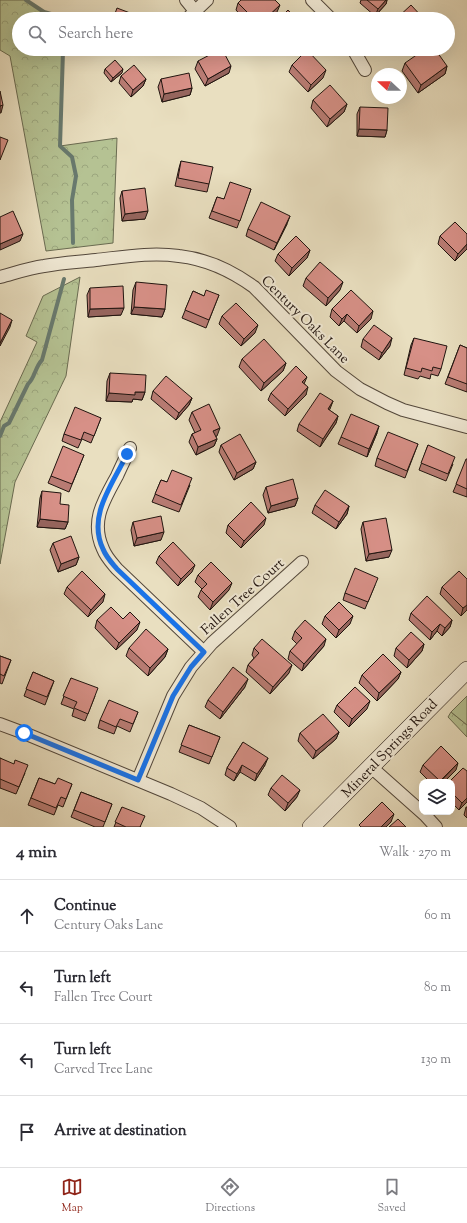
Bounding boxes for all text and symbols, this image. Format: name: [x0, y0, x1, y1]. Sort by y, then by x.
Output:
search box: [12, 12, 455, 56]
icon: search: [26, 23, 48, 45]
text: Search here: [58, 24, 133, 45]
north arrow: [371, 68, 407, 104]
street label: Century Oaks Lane: [256, 272, 353, 369]
route end: [118, 445, 136, 463]
street label: Fallen Tree Court: [197, 554, 290, 640]
street label: Mineral Springs Road: [338, 695, 443, 803]
route start: [15, 724, 33, 742]
map controls: [419, 779, 455, 815]
button: layers: [419, 779, 455, 815]
text: 4 min: [16, 841, 57, 865]
text: Walk · 270 m: [379, 844, 451, 862]
text: Continue: [54, 896, 116, 917]
icon: ahead: [16, 905, 38, 927]
text: 60 m: [424, 907, 451, 925]
text: Century Oaks Lane: [54, 917, 163, 935]
text: Turn left: [54, 968, 111, 989]
icon: left: [16, 977, 38, 999]
text: 80 m: [424, 979, 451, 997]
text: Fallen Tree Court: [54, 989, 152, 1007]
text: Turn left: [54, 1040, 111, 1061]
icon: left: [16, 1049, 38, 1071]
text: 130 m: [421, 1051, 451, 1069]
text: Carved Tree Lane: [54, 1061, 153, 1079]
icon: arrive: [16, 1121, 38, 1143]
text: Arrive at destination: [54, 1121, 187, 1142]
tab: Map: [61, 1176, 83, 1216]
tab: Directions: [206, 1176, 255, 1216]
tab: Saved: [378, 1176, 406, 1216]

